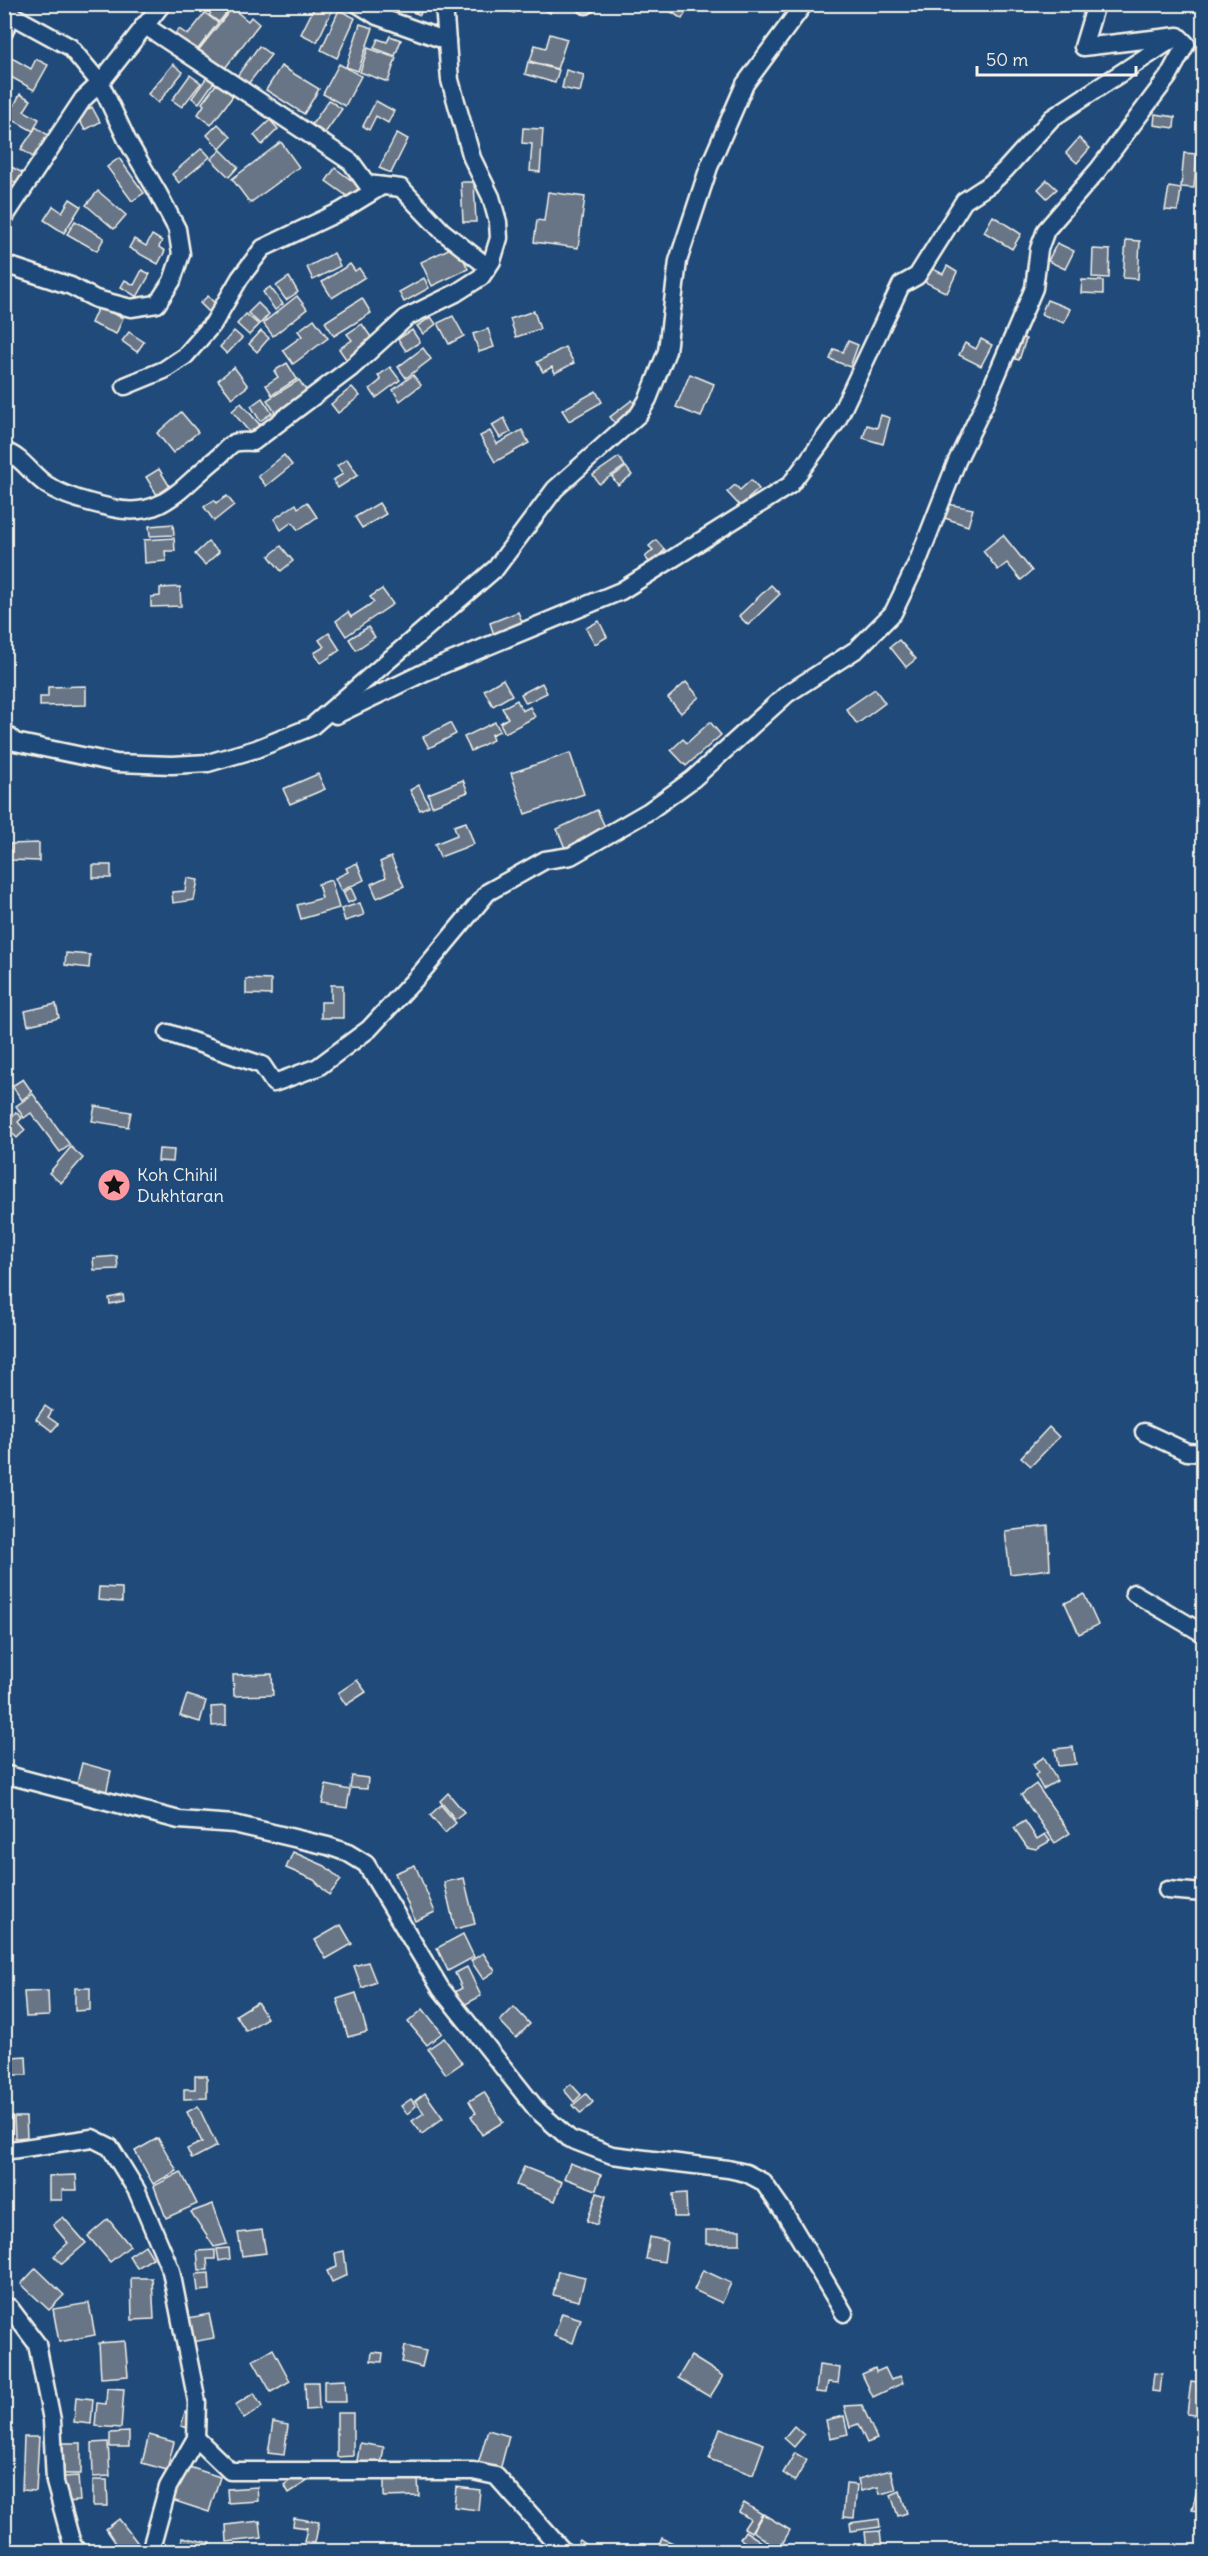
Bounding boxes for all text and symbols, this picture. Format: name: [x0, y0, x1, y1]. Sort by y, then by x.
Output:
scale bar: [977, 39, 1136, 77]
text: 50 m: [986, 48, 1028, 71]
place label: Koh Chihil Dukhtaran: [137, 1163, 224, 1207]
place icon: Koh Chihil Dukhtaran: [96, 1167, 132, 1203]

